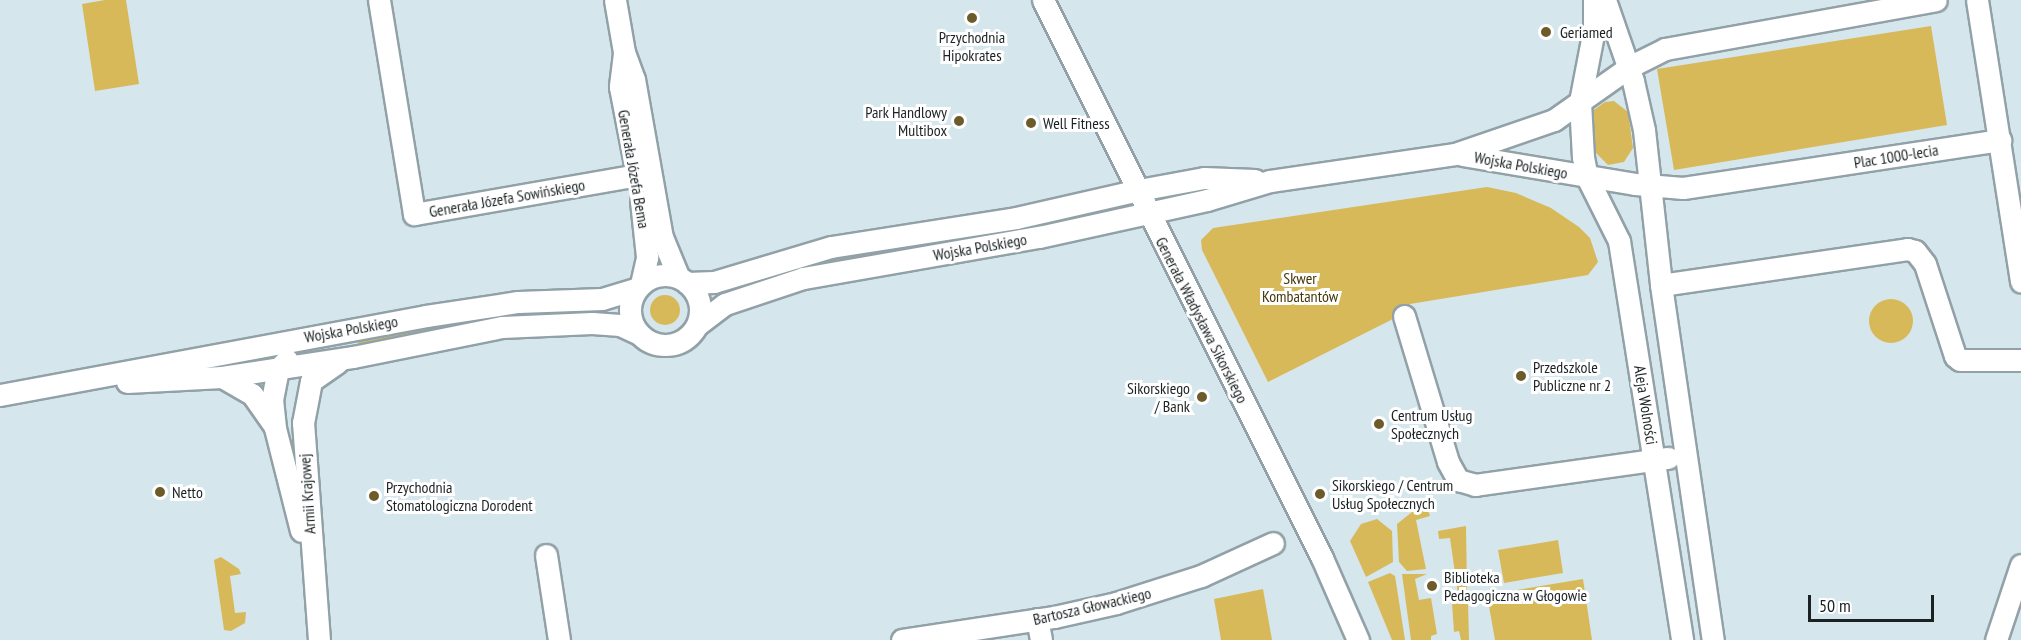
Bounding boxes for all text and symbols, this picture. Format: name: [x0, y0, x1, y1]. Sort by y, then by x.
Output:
marker: Przychodnia Hipokrates: [965, 11, 979, 25]
place label: Geriamed: [1560, 22, 1613, 42]
marker: Geriamed: [1537, 23, 1555, 41]
place label: Przychodnia Hipokrates: [939, 27, 1005, 65]
place label: Park Handlowy Multibox: [865, 102, 947, 140]
street label: Generała Józefa Bema: [614, 108, 654, 230]
place label: Well Fitness: [1043, 113, 1110, 133]
marker: Park Handlowy Multibox: [952, 114, 966, 128]
marker: Well Fitness: [1024, 116, 1038, 130]
street label: Plac 1000-lecia: [1852, 140, 1940, 172]
street label: Wojska Polskiego: [1473, 147, 1569, 183]
street label: Generała Józefa Sowińskiego: [428, 175, 586, 221]
street label: Wojska Polskiego: [932, 229, 1028, 265]
street label: Generała Władysława Sikorskiego: [1152, 234, 1252, 406]
park label: Skwer Kombatantów: [1262, 268, 1338, 306]
street label: Wojska Polskiego: [303, 311, 399, 347]
place label: Przedszkole Publiczne nr 2: [1533, 357, 1611, 395]
street label: Aleja Wolności: [1630, 364, 1662, 446]
marker: Przedszkole Publiczne nr 2: [1514, 369, 1528, 383]
place label: Sikorskiego / Bank: [1127, 378, 1190, 416]
marker: Sikorskiego / Bank: [1195, 390, 1209, 404]
place label: Centrum Usług Społecznych: [1391, 405, 1472, 443]
marker: Centrum Usług Społecznych: [1372, 417, 1386, 431]
street label: Armii Krajowej: [295, 453, 319, 535]
place label: Sikorskiego / Centrum Usług Społecznych: [1332, 475, 1453, 513]
place label: Przychodnia Stomatologiczna Dorodent: [386, 477, 533, 515]
place label: Netto: [172, 482, 203, 502]
marker: Netto: [153, 485, 167, 499]
marker: Sikorskiego / Centrum Usług Społecznych: [1313, 487, 1327, 501]
marker: Przychodnia Stomatologiczna Dorodent: [367, 489, 381, 503]
place label: Biblioteka Pedagogiczna w Głogowie: [1444, 567, 1588, 605]
marker: Biblioteka Pedagogiczna w Głogowie: [1425, 579, 1439, 593]
street label: Bartosza Głowackiego: [1031, 583, 1153, 629]
scale bar: [1811, 583, 1937, 621]
text: 50 m: [1819, 594, 1851, 617]

